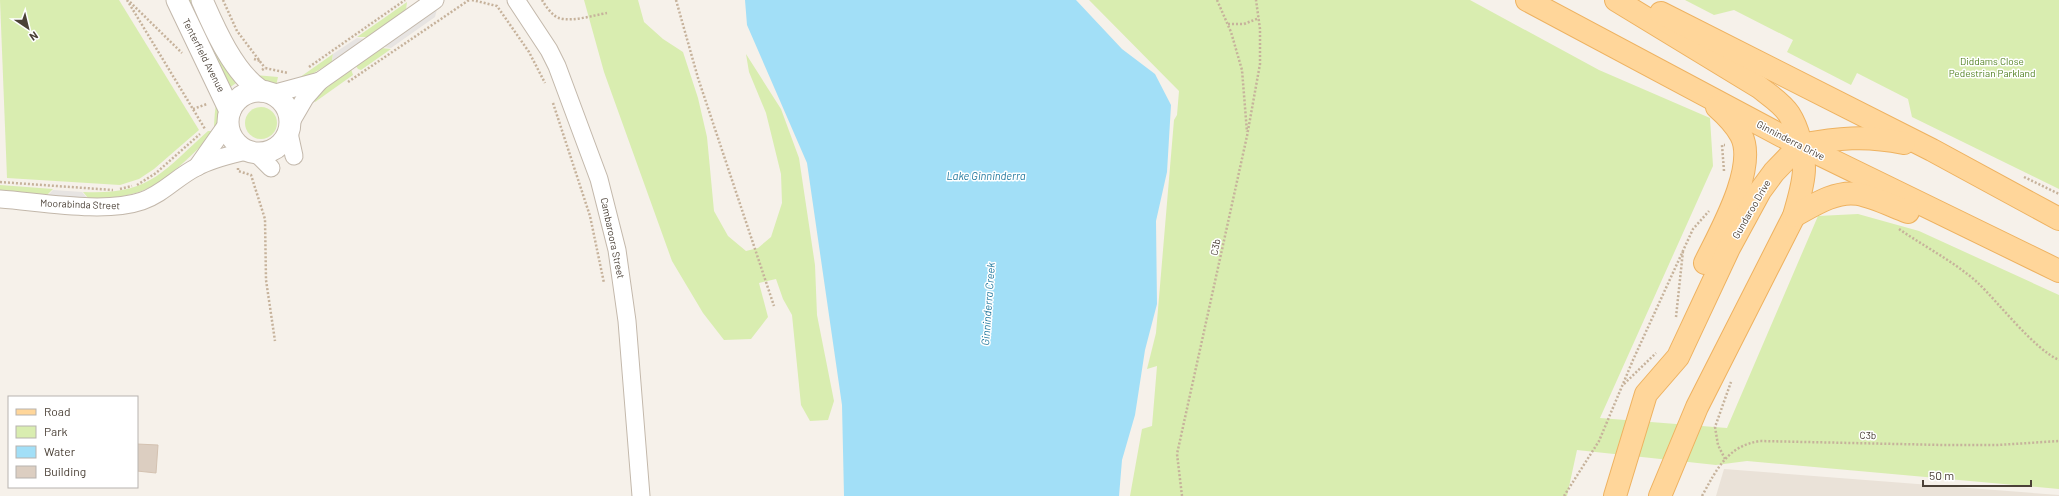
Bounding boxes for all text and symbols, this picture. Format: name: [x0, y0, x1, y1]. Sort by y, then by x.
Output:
north arrow: [8, 8, 48, 48]
street label: Tenterfield Avenue: [180, 16, 228, 94]
text: N: [27, 29, 41, 44]
park label: Diddams Close Pedestrian Parkland: [1949, 55, 2035, 79]
street label: Ginninderra Drive: [1755, 118, 1827, 162]
water label: Lake Ginninderra: [947, 169, 1026, 182]
street label: Gundaroo Drive: [1729, 177, 1773, 241]
street label: Cambaroora Street: [599, 196, 628, 280]
street label: Moorabinda Street: [40, 197, 121, 211]
street label: C3b: [1207, 238, 1223, 256]
water label: Ginninderra Creek: [978, 261, 997, 346]
legend: [8, 396, 138, 488]
text: Road: [44, 404, 71, 418]
text: Park: [44, 424, 68, 438]
street label: C3b: [1860, 429, 1876, 441]
text: Water: [44, 444, 76, 458]
scale bar: [1923, 462, 2031, 488]
text: Building: [44, 464, 86, 478]
text: 50 m: [1929, 468, 1954, 482]

